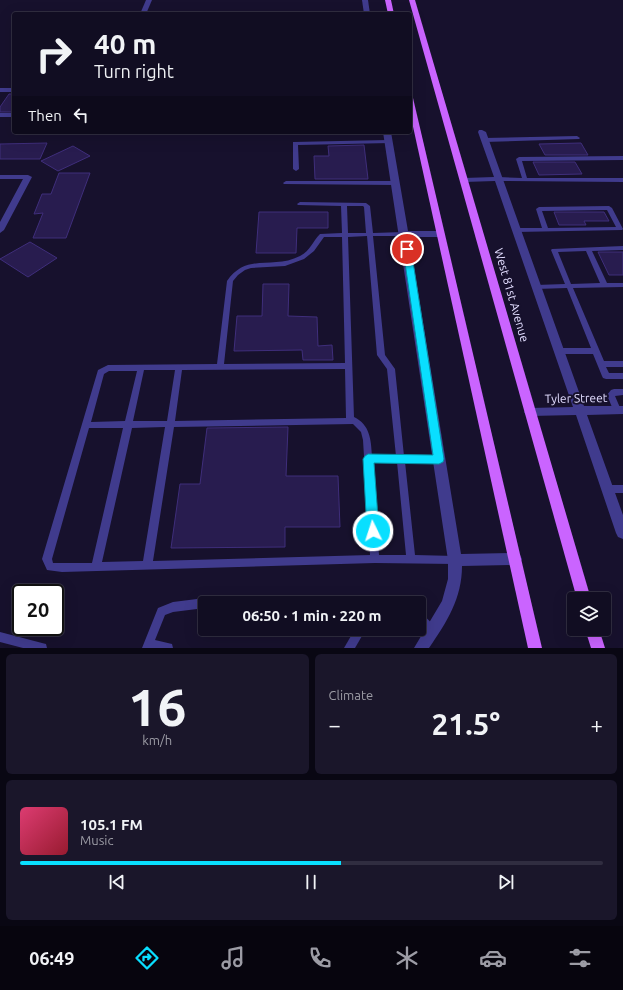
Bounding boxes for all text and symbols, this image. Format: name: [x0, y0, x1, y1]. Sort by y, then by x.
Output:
icon: right: [28, 28, 80, 80]
text: 40 m: [94, 28, 156, 59]
text: Turn right: [94, 61, 174, 81]
icon: left: [70, 104, 92, 126]
text: Then: [28, 107, 62, 124]
pin: [390, 232, 424, 266]
icon: arrive: [396, 238, 418, 260]
street label: West 81st Avenue: [492, 247, 532, 343]
street label: Tyler Street: [544, 391, 608, 405]
position arrow: [352, 510, 394, 552]
speed limit sign: 20: [12, 584, 64, 636]
map controls: [567, 592, 611, 636]
button: layers: [567, 592, 611, 636]
text: 06:50 · 1 min · 220 m: [243, 607, 381, 624]
text: 16: [128, 678, 187, 736]
text: Climate: [329, 688, 373, 702]
text: 21.5°: [431, 707, 500, 741]
text: −: [329, 712, 341, 737]
text: +: [591, 712, 603, 737]
text: km/h: [142, 733, 172, 747]
text: 105.1 FM: [80, 816, 143, 833]
text: Music: [80, 833, 114, 847]
icon: previous: [106, 871, 128, 893]
icon: pause: [300, 871, 322, 893]
icon: next: [495, 871, 517, 893]
icon: directions: [133, 944, 161, 972]
icon: music: [219, 944, 247, 972]
icon: phone: [306, 944, 334, 972]
icon: climate: [393, 944, 421, 972]
icon: car: [479, 944, 507, 972]
icon: filters: [566, 944, 594, 972]
text: 06:49: [29, 948, 74, 968]

